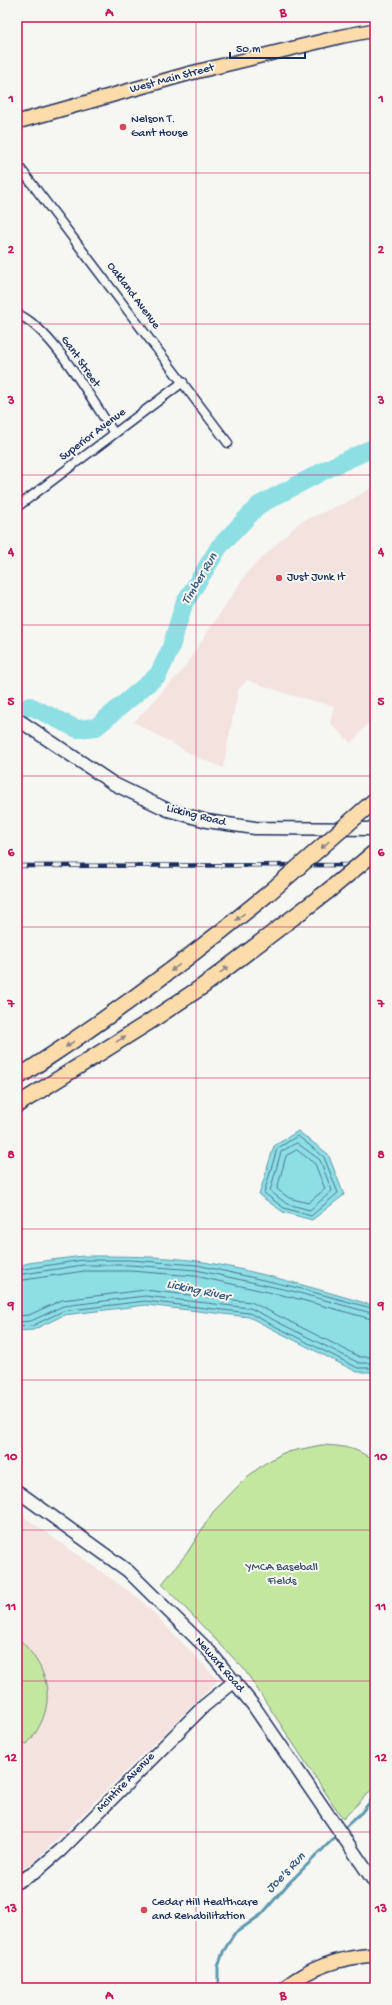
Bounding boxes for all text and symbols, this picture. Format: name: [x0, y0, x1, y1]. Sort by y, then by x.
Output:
text: A: [104, 6, 114, 21]
text: B: [279, 6, 288, 21]
scale bar: [230, 34, 305, 60]
text: 50 m: [236, 43, 261, 57]
street label: West Main Street: [128, 61, 217, 97]
text: 1: [7, 92, 14, 107]
text: 1: [377, 92, 384, 107]
place label: Nelson T. Gant House: [131, 113, 189, 141]
marker: Nelson T. Gant House: [118, 122, 128, 132]
text: 2: [8, 243, 15, 258]
text: 2: [378, 243, 385, 258]
street label: Oakland Avenue: [103, 260, 163, 333]
street label: Gant Street: [57, 334, 103, 391]
text: 3: [7, 394, 15, 409]
text: 3: [377, 394, 385, 409]
street label: Superior Avenue: [57, 405, 130, 465]
text: 4: [7, 545, 15, 560]
text: 4: [377, 545, 385, 560]
water label: Timber Run: [179, 550, 222, 607]
place label: Just Junk It: [287, 571, 346, 585]
marker: Just Junk It: [274, 573, 284, 583]
text: 5: [8, 695, 15, 710]
text: 5: [378, 695, 385, 710]
street label: Licking Road: [165, 802, 228, 830]
one-way arrow: [320, 840, 331, 849]
text: 6: [8, 846, 15, 861]
text: 6: [378, 846, 385, 861]
one-way arrow: [235, 913, 245, 921]
one-way arrow: [170, 963, 181, 972]
one-way arrow: [219, 966, 230, 974]
text: 7: [7, 997, 16, 1012]
text: 7: [377, 997, 386, 1012]
one-way arrow: [115, 1036, 127, 1043]
one-way arrow: [65, 1040, 75, 1048]
text: 8: [7, 1148, 15, 1163]
text: 8: [377, 1148, 385, 1163]
water label: Licking River: [165, 1277, 233, 1305]
text: 9: [7, 1299, 15, 1314]
text: 9: [377, 1299, 385, 1314]
text: 10: [4, 1450, 18, 1465]
text: 10: [374, 1450, 388, 1465]
park label: YMCA Baseball Fields: [245, 1561, 318, 1589]
text: 11: [5, 1600, 16, 1615]
text: 11: [375, 1600, 386, 1615]
street label: Newark Road: [191, 1635, 247, 1696]
street label: McIntire Avenue: [94, 1750, 159, 1816]
text: 12: [4, 1751, 17, 1766]
text: 12: [374, 1751, 387, 1766]
water label: Joe's Run: [263, 1849, 310, 1896]
place label: Cedar Hill Healthcare and Rehabilitation: [152, 1896, 259, 1924]
text: 13: [4, 1902, 17, 1917]
text: 13: [374, 1902, 387, 1917]
marker: Cedar Hill Healthcare and Rehabilitation: [139, 1905, 149, 1915]
text: A: [104, 1989, 114, 2004]
text: B: [279, 1989, 288, 2004]

